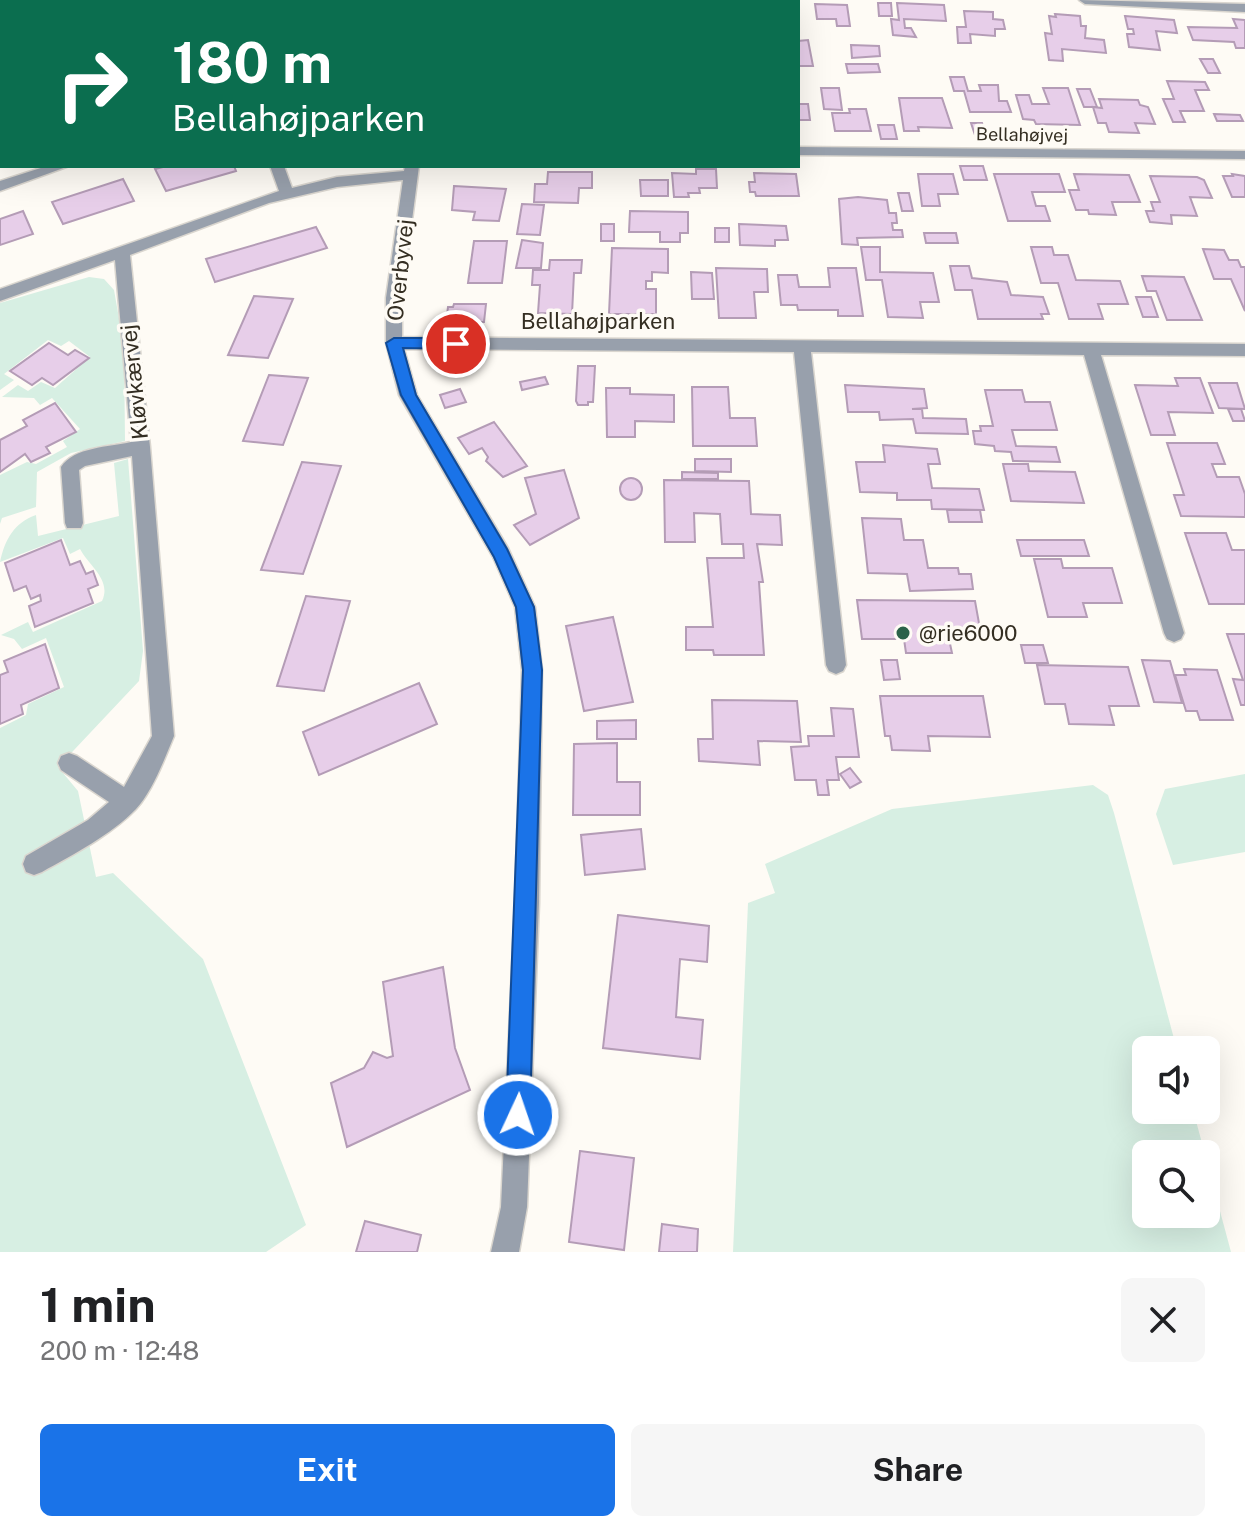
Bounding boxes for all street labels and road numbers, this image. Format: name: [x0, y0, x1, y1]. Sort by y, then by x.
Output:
street label: Bellahøjvej: [976, 123, 1068, 146]
street label: Overbyvej: [382, 218, 418, 322]
street label: Bellahøjparken: [521, 308, 675, 334]
street label: Kløvkærvej: [115, 323, 153, 441]

